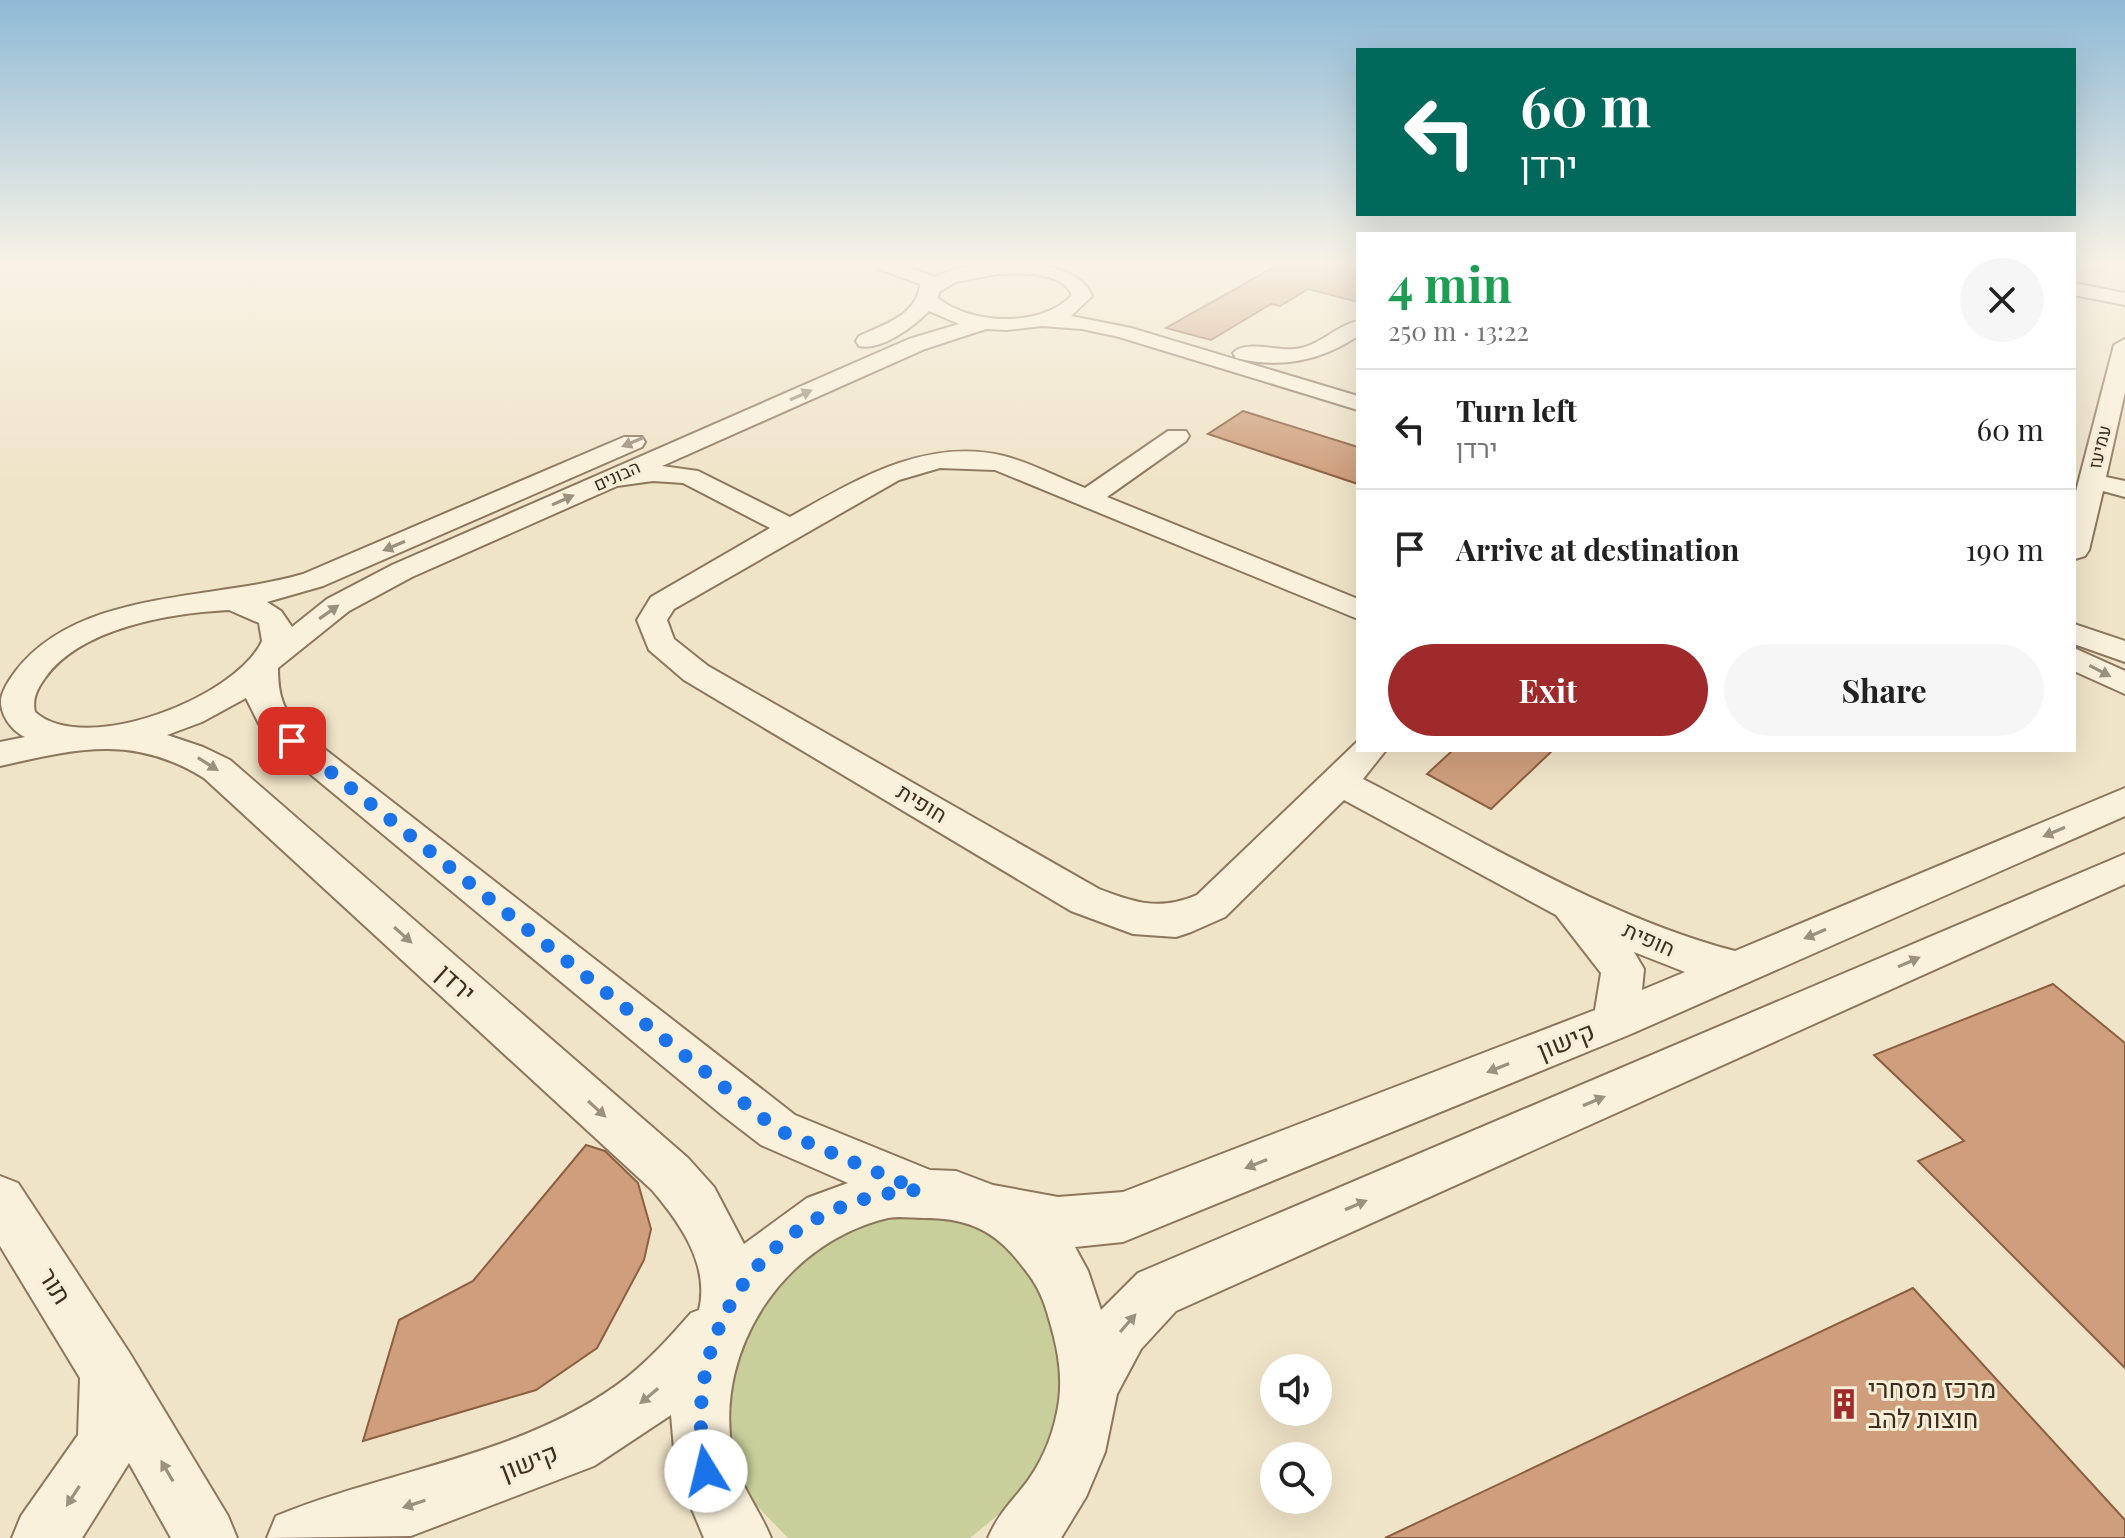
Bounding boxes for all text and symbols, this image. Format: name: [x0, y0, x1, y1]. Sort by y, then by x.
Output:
text: 60 m: [1520, 67, 1651, 142]
icon: left: [1388, 80, 1492, 184]
text: ירדן: [1520, 139, 1578, 187]
text: 4 min: [1388, 251, 1512, 315]
button: close: [1960, 258, 2044, 342]
text: 250 m · 13:22: [1388, 313, 1529, 348]
one-way arrow: [789, 388, 813, 401]
text: Turn left: [1456, 390, 1577, 430]
icon: left: [1388, 407, 1432, 451]
text: 60 m: [1976, 409, 2044, 449]
street label: עמיעז: [2082, 422, 2116, 471]
text: ירדן: [1456, 430, 1498, 465]
one-way arrow: [621, 436, 645, 449]
street label: הבונים: [589, 454, 644, 496]
one-way arrow: [552, 493, 575, 507]
icon: arrive: [1388, 527, 1432, 571]
text: Arrive at destination: [1456, 529, 1739, 569]
text: 190 m: [1966, 529, 2044, 569]
one-way arrow: [383, 539, 406, 552]
one-way arrow: [318, 604, 340, 620]
button: Exit: [1388, 644, 1708, 736]
button: Share: [1724, 644, 2044, 736]
one-way arrow: [2088, 664, 2111, 677]
pin: [258, 707, 326, 775]
icon: arrive: [270, 719, 314, 763]
one-way arrow: [197, 756, 218, 771]
street label: חופית: [892, 775, 953, 829]
one-way arrow: [2042, 826, 2066, 839]
street label: חופית: [1619, 913, 1680, 963]
one-way arrow: [393, 926, 412, 944]
one-way arrow: [1803, 928, 1827, 941]
street label: ירדן: [430, 955, 484, 1009]
one-way arrow: [1897, 956, 1921, 969]
street label: קישון: [1531, 1012, 1600, 1067]
one-way arrow: [1486, 1062, 1510, 1075]
one-way arrow: [1582, 1095, 1606, 1108]
one-way arrow: [587, 1099, 606, 1117]
one-way arrow: [1244, 1158, 1268, 1171]
one-way arrow: [1344, 1198, 1368, 1211]
street label: תור: [32, 1260, 81, 1310]
one-way arrow: [1118, 1314, 1136, 1333]
map controls: [1260, 1354, 1332, 1514]
button: sound: [1260, 1354, 1332, 1426]
place label: מרכז מסחרי חוצות להב: [1868, 1370, 1996, 1435]
one-way arrow: [639, 1387, 659, 1404]
building icon: מרכז מסחרי חוצות להב: [1827, 1387, 1861, 1421]
position arrow: [664, 1429, 748, 1513]
street label: קישון: [494, 1434, 563, 1488]
button: search: [1260, 1442, 1332, 1514]
one-way arrow: [160, 1460, 174, 1482]
one-way arrow: [67, 1485, 81, 1507]
one-way arrow: [402, 1498, 426, 1510]

